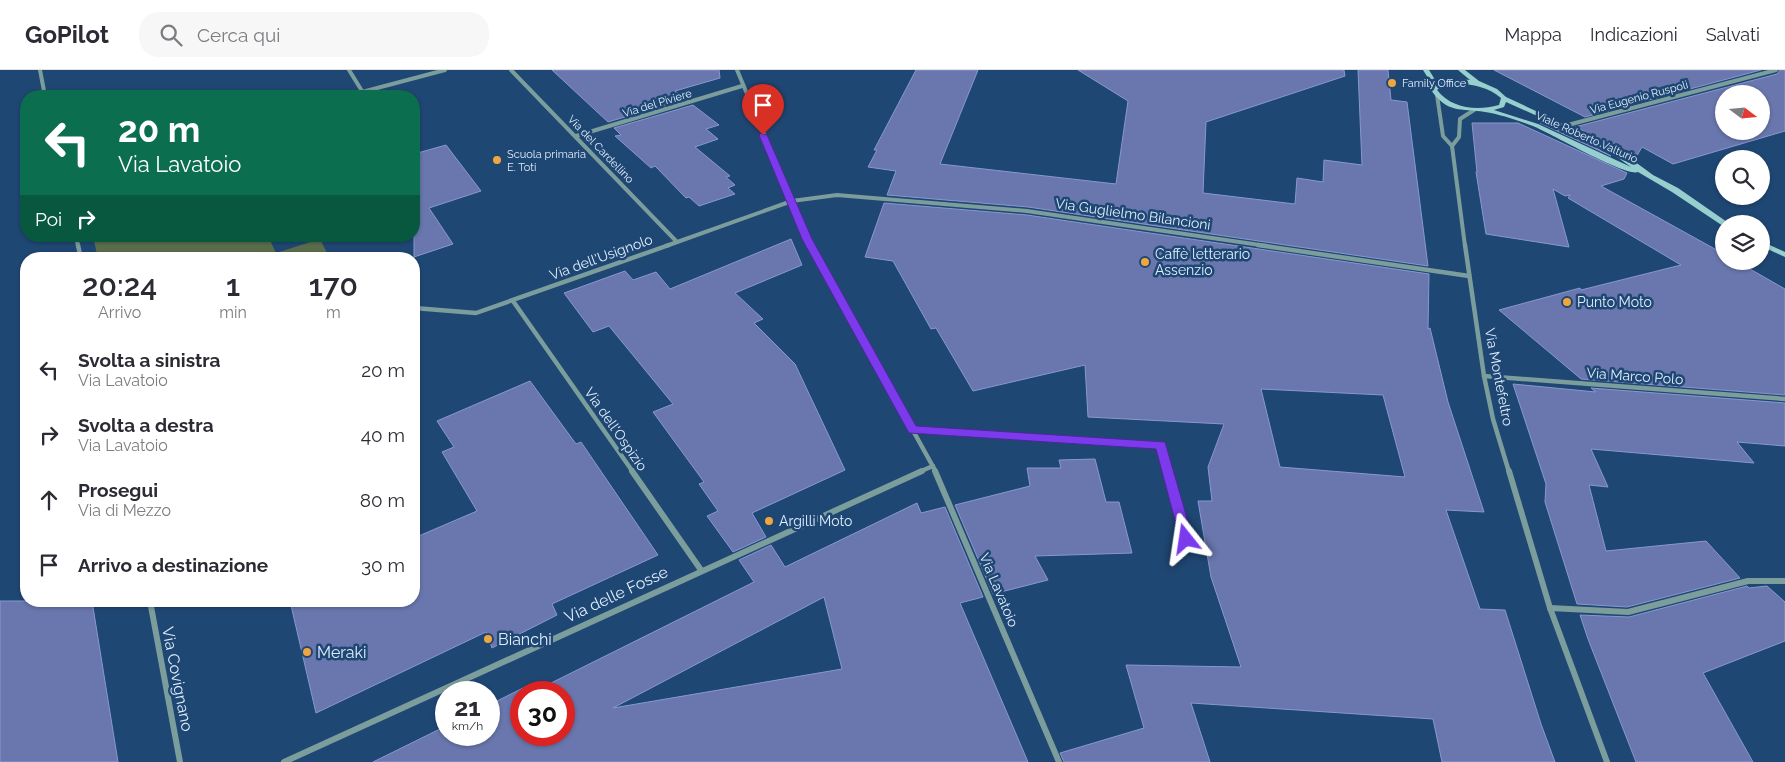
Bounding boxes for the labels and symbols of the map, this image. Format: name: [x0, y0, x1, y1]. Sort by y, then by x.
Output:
marker: Family Office: [1386, 77, 1398, 89]
place label: Family Office: [1402, 77, 1467, 90]
street label: Via Eugenio Ruspoli: [1589, 78, 1690, 117]
pin: [742, 84, 784, 135]
north arrow: [1715, 85, 1770, 140]
street label: Via del Piviere: [621, 87, 694, 120]
street label: Viale Roberto Valturio: [1534, 109, 1640, 166]
street label: Via del Cardellino: [565, 113, 637, 186]
place label: Scuola primaria E. Toti: [507, 148, 586, 174]
marker: Scuola primaria E. Toti: [491, 154, 503, 166]
street label: Via Guglielmo Bilancioni: [1054, 195, 1212, 233]
street label: Via dell'Usignolo: [547, 231, 655, 283]
place label: Caffè letterario Assenzio: [1155, 246, 1250, 278]
marker: Caffè letterario Assenzio: [1139, 256, 1151, 268]
place label: Punto Moto: [1577, 294, 1652, 310]
marker: Punto Moto: [1561, 296, 1573, 308]
street label: Via Montefeltro: [1482, 327, 1516, 427]
street label: Via Marco Polo: [1586, 365, 1684, 387]
street label: Via dell'Ospizio: [581, 384, 651, 474]
position arrow: [1159, 512, 1211, 564]
place label: Argilli Moto: [779, 513, 852, 529]
marker: Argilli Moto: [763, 515, 775, 527]
street label: Via Lavatoio: [976, 551, 1022, 629]
street label: Via delle Fosse: [561, 562, 671, 627]
street label: Via Covignano: [158, 625, 197, 733]
place label: Bianchi: [498, 630, 552, 649]
marker: Bianchi: [482, 633, 494, 645]
place label: Meraki: [317, 643, 367, 662]
marker: Meraki: [301, 646, 313, 658]
speed limit sign: 30: [510, 681, 575, 746]

